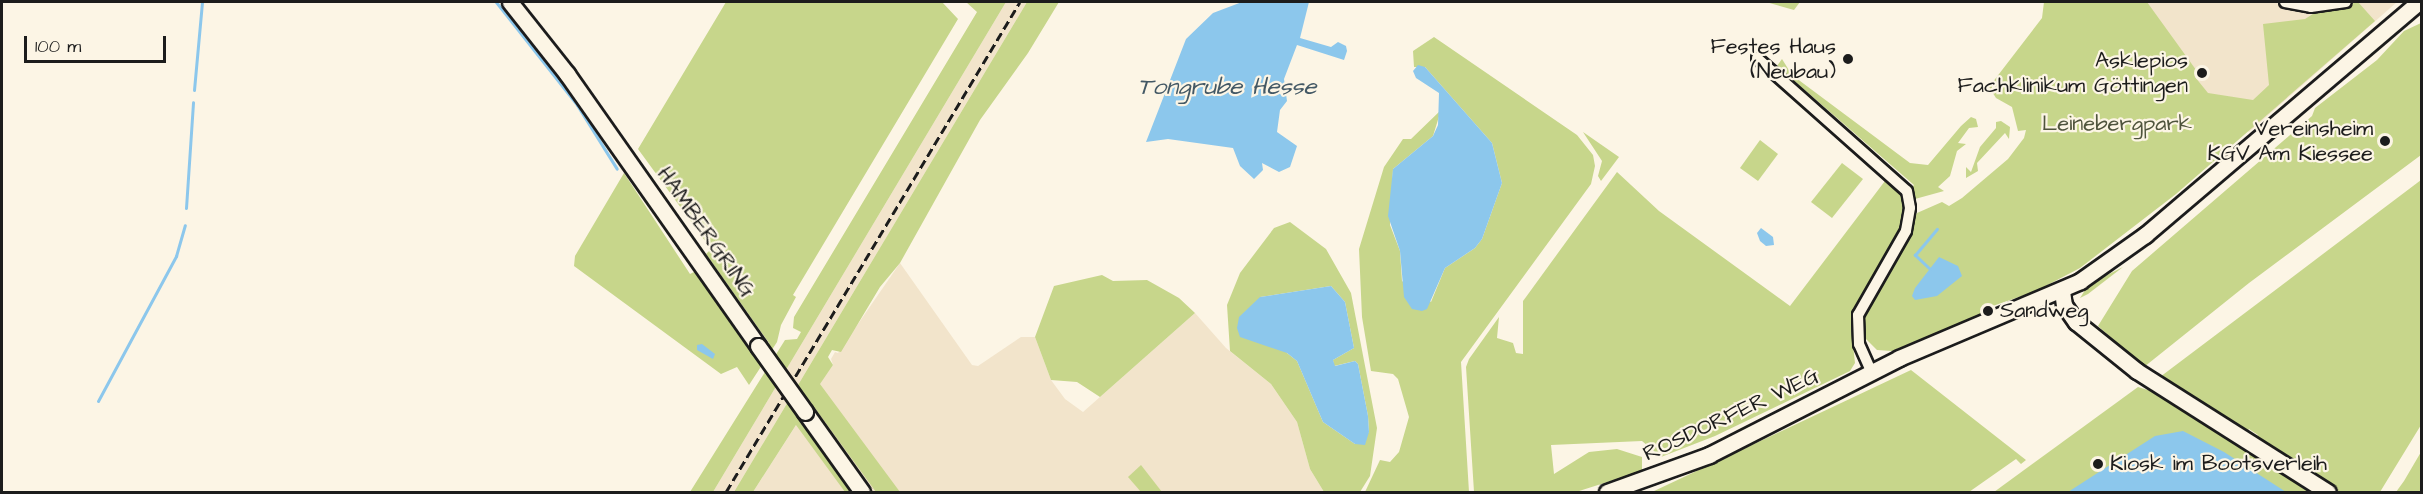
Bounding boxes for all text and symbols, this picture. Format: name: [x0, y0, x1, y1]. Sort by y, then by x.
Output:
scale bar: [27, 24, 170, 62]
place label: Festes Haus (Neubau): [1710, 33, 1836, 84]
text: 100 m: [35, 34, 81, 59]
place label: Asklepios Fachklinikum Göttingen: [1958, 47, 2188, 98]
marker: Festes Haus (Neubau): [1841, 52, 1855, 66]
marker: Asklepios Fachklinikum Göttingen: [2193, 64, 2211, 82]
water label: Tongrube Hesse: [1138, 74, 1316, 102]
park label: Leinebergpark: [2042, 111, 2192, 137]
place label: Vereinsheim KGV Am Kiessee: [2207, 115, 2373, 166]
marker: Vereinsheim KGV Am Kiessee: [2378, 134, 2392, 148]
street label: HAMBERGRING: [651, 162, 761, 302]
place label: Sandweg: [2000, 298, 2089, 324]
marker: Sandweg: [1981, 304, 1995, 318]
street label: ROSDORFER WEG: [1639, 363, 1823, 467]
place label: Kiosk im Bootsverleih: [2110, 451, 2327, 477]
marker: Kiosk im Bootsverleih: [2091, 457, 2105, 471]

